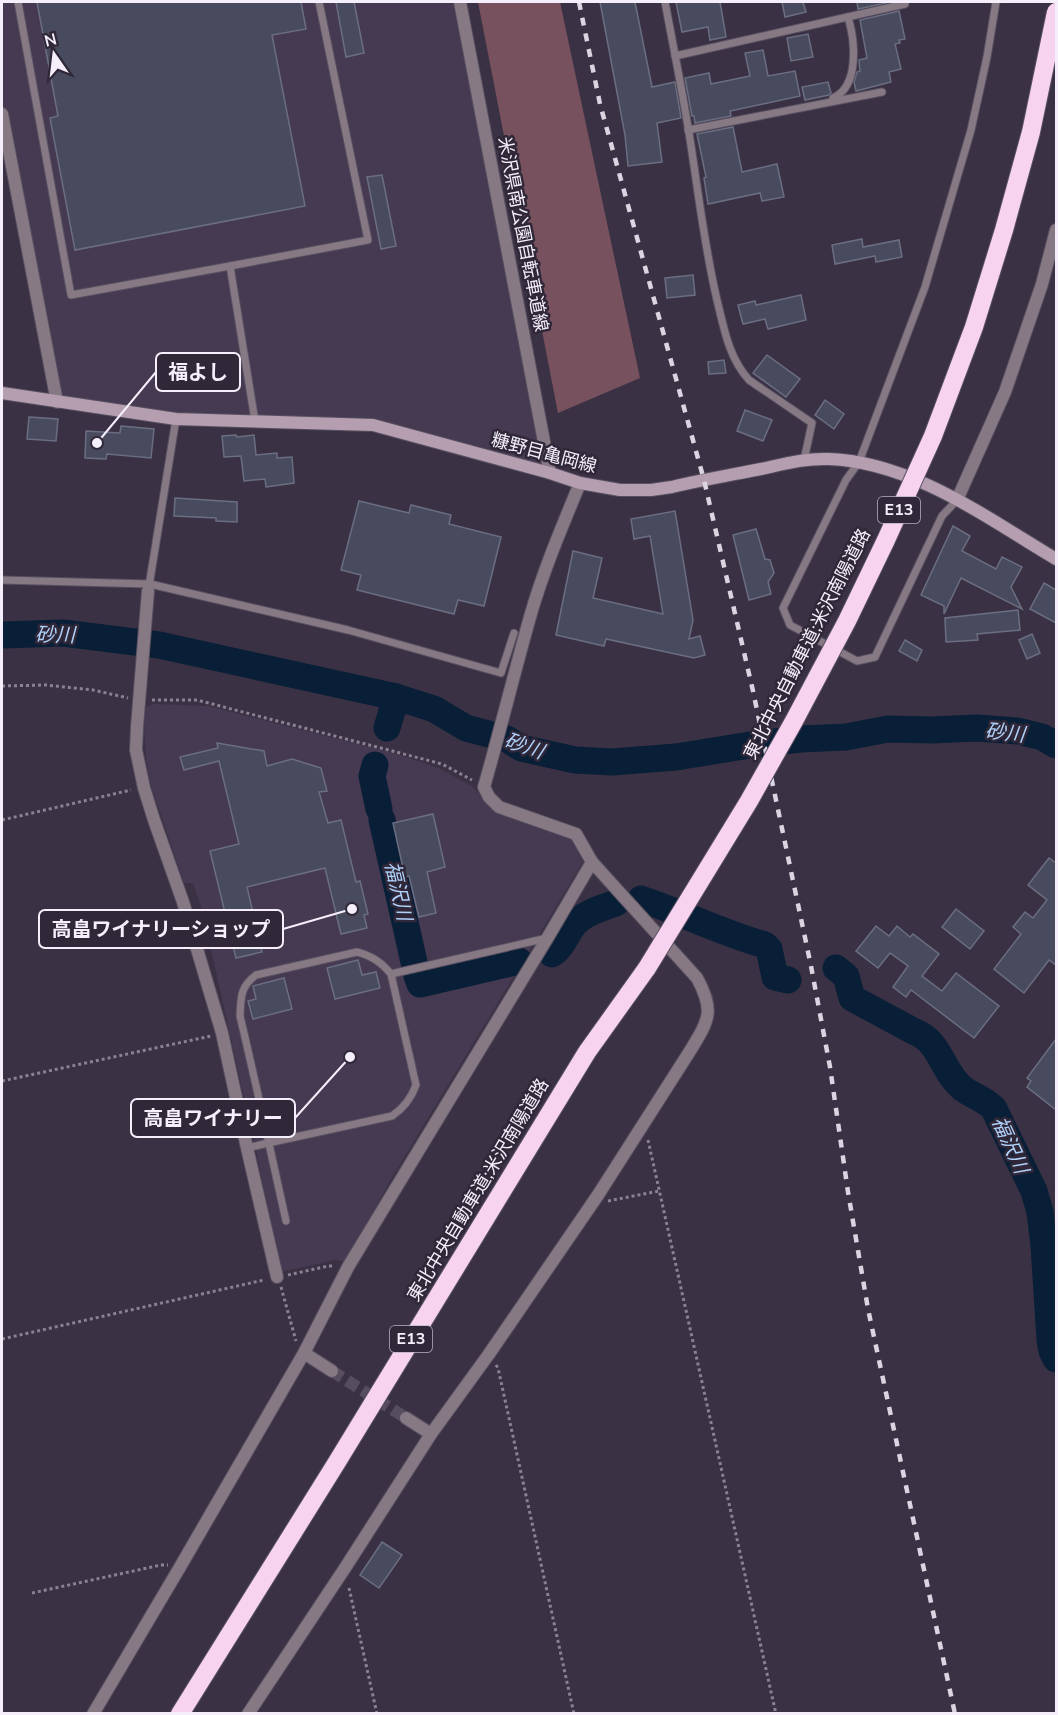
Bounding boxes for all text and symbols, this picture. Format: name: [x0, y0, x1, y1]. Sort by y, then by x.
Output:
north arrow: [24, 24, 84, 84]
text: N: [42, 28, 59, 53]
street label: 米沢県南公園自転車道線: [492, 135, 554, 333]
callout: 福よし: [156, 353, 240, 391]
text: 福よし: [168, 359, 228, 386]
street label: 糠野目亀岡線: [489, 427, 599, 479]
road number: E13: [878, 497, 920, 523]
street label: 東北中央自動車道;米沢南陽道路: [738, 524, 876, 764]
water label: 砂川: [35, 621, 77, 649]
water label: 砂川: [984, 717, 1028, 749]
water label: 砂川: [501, 727, 549, 766]
water label: 福沢川: [378, 859, 418, 925]
callout: 高畠ワイナリーショップ: [39, 910, 283, 948]
text: 高畠ワイナリーショップ: [51, 916, 271, 943]
street label: 東北中央自動車道;米沢南陽道路: [402, 1074, 554, 1306]
callout: 高畠ワイナリー: [131, 1099, 295, 1137]
text: 高畠ワイナリー: [143, 1105, 283, 1132]
water label: 福沢川: [985, 1112, 1035, 1180]
road number: E13: [390, 1326, 432, 1352]

